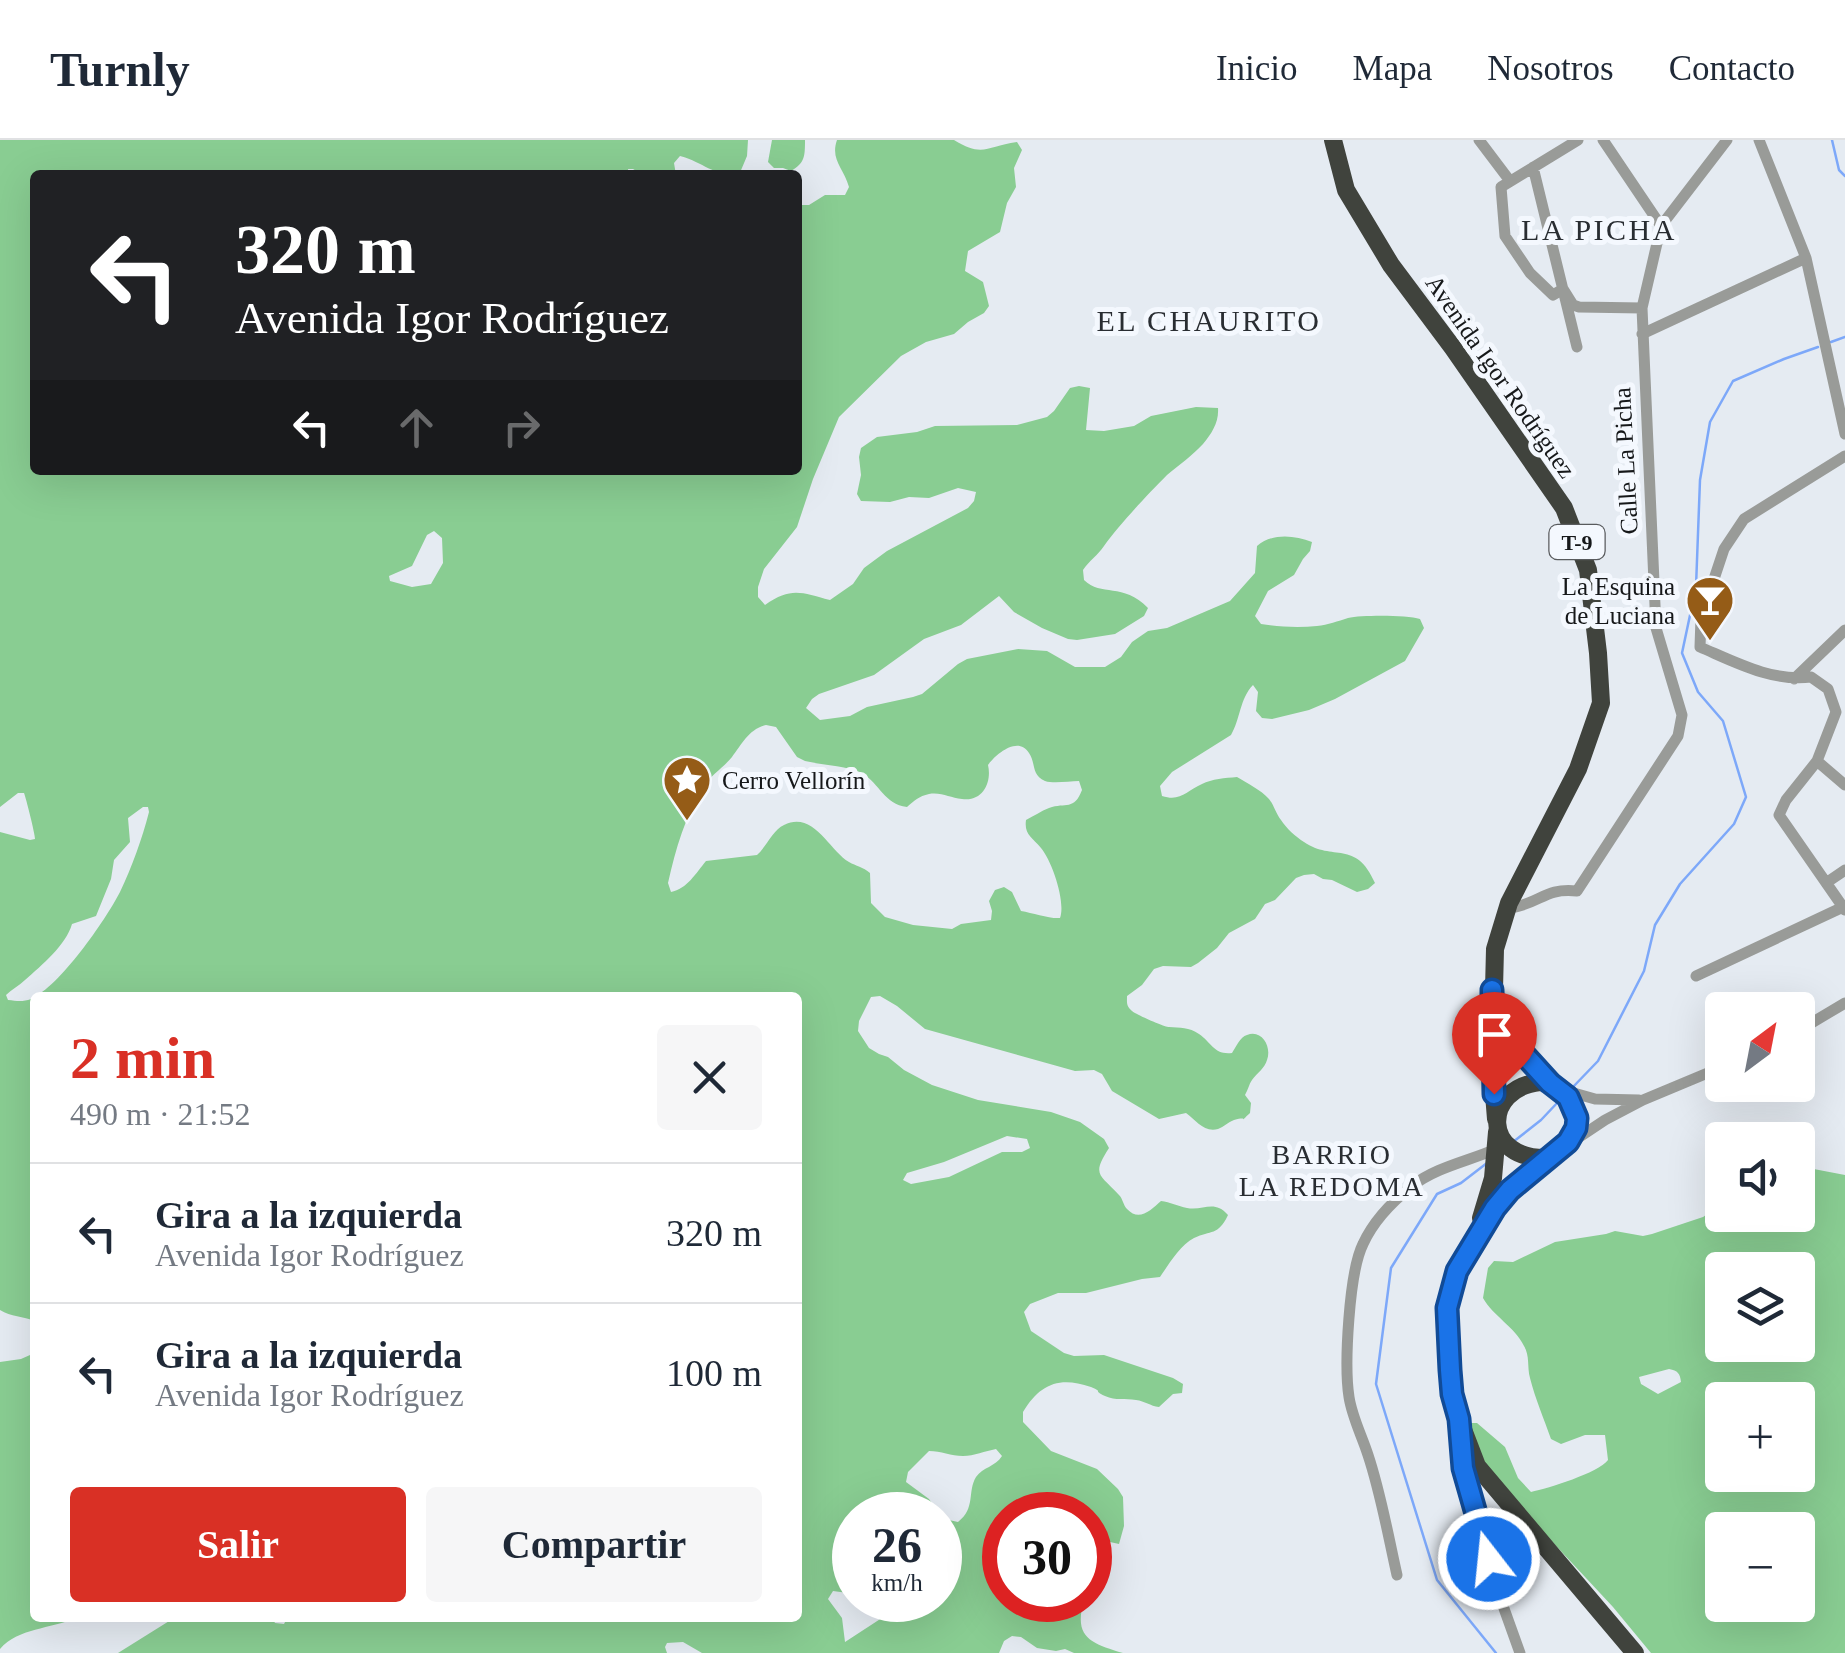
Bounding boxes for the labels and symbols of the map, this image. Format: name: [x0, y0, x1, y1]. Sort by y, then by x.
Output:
district label: LA PICHA: [1521, 213, 1677, 246]
street label: Avenida Igor Rodríguez: [1420, 270, 1581, 483]
district label: EL CHAURITO: [1097, 304, 1322, 337]
street label: Calle La Picha: [1608, 387, 1643, 535]
road number: T-9: [1550, 525, 1604, 559]
place label: La Esquina de Luciana: [1562, 573, 1675, 629]
bar icon: La Esquina de Luciana: [1684, 574, 1736, 642]
place icon: Cerro Vellorín: [661, 754, 713, 822]
place label: Cerro Vellorín: [722, 767, 866, 794]
pin: [1452, 992, 1537, 1095]
north arrow: [1705, 992, 1815, 1102]
district label: BARRIO LA REDOMA: [1239, 1139, 1425, 1202]
speed limit sign: 30: [982, 1492, 1112, 1622]
position arrow: [1437, 1507, 1541, 1611]

